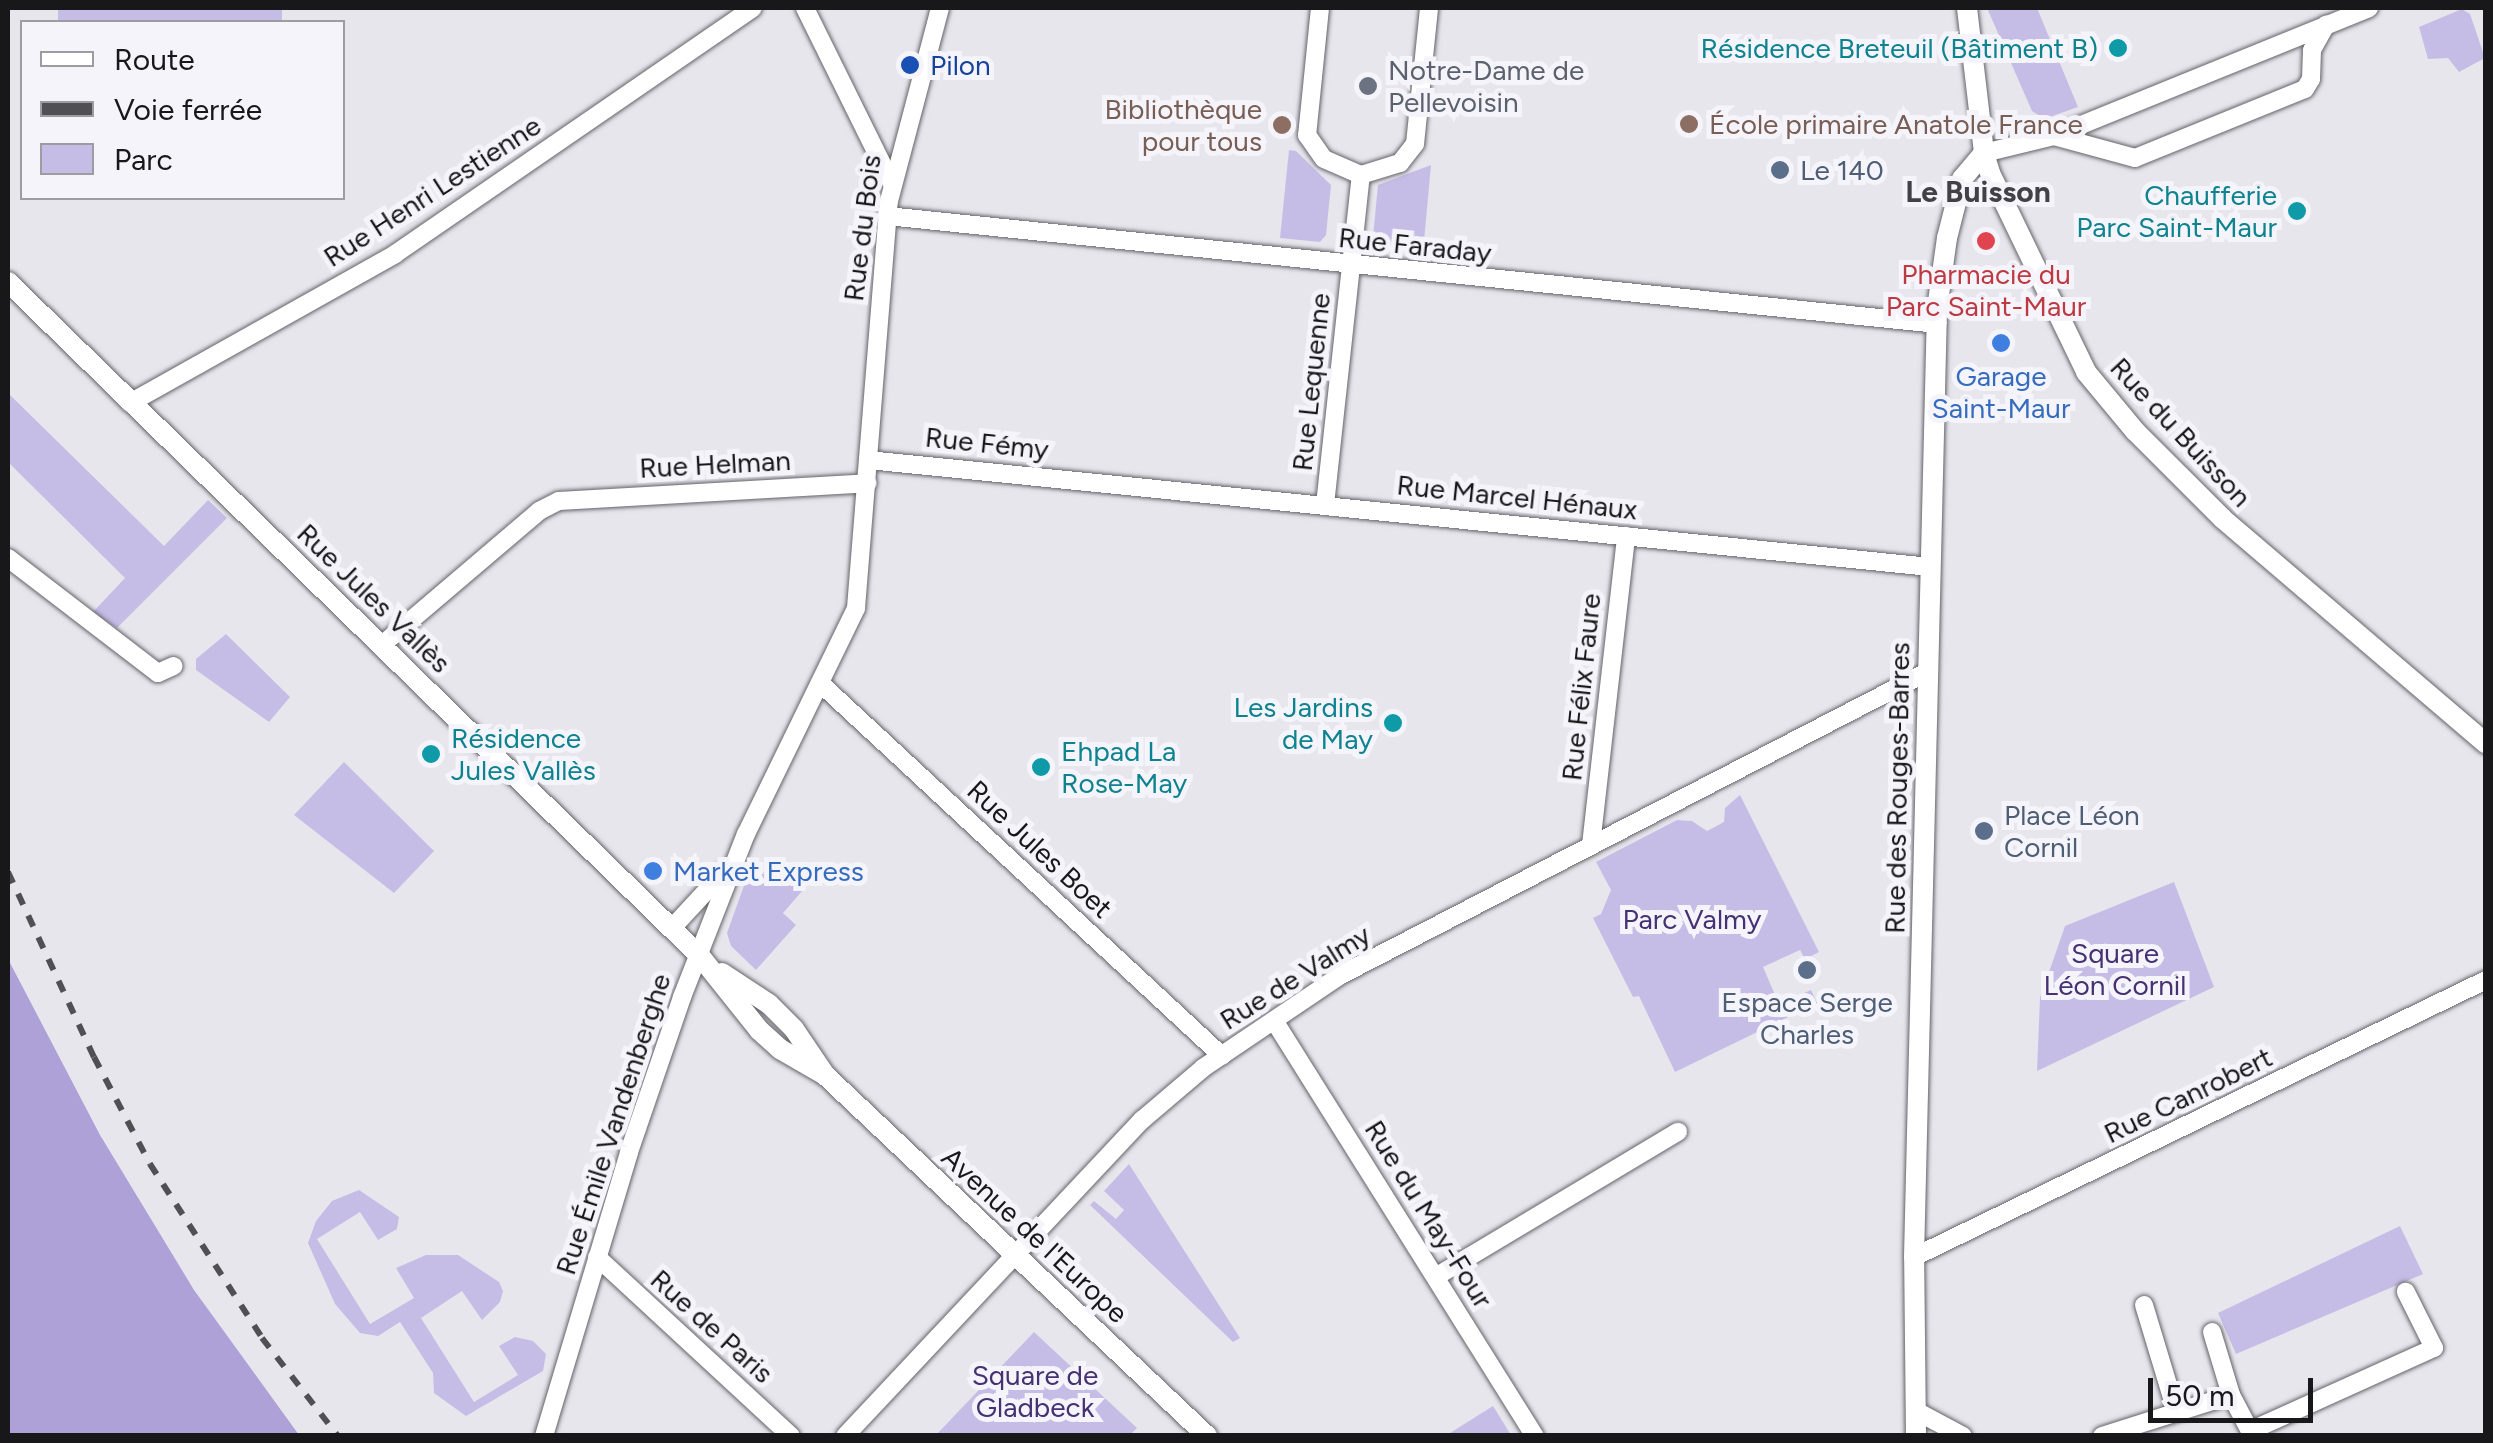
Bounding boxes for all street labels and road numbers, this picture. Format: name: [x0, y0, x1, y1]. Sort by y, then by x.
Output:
street label: Rue Henri Lestienne: [317, 108, 547, 274]
street label: Rue du Bois: [836, 153, 888, 303]
street label: Rue Faraday: [1337, 220, 1493, 270]
street label: Rue Lequenne: [1285, 291, 1337, 473]
street label: Rue du Buisson: [2103, 351, 2259, 513]
street label: Rue Fémy: [924, 420, 1050, 466]
street label: Rue Helman: [638, 443, 792, 485]
street label: Rue Marcel Hénaux: [1395, 468, 1639, 526]
street label: Rue Jules Vallès: [290, 516, 458, 680]
street label: Rue Félix Faure: [1554, 592, 1608, 782]
street label: Rue des Rouges-Barres: [1878, 642, 1916, 934]
street label: Rue Jules Boet: [961, 773, 1119, 925]
street label: Rue de Valmy: [1214, 917, 1376, 1037]
street label: Rue Émile Vandenberghe: [548, 969, 678, 1279]
street label: Rue Canrobert: [2098, 1040, 2278, 1150]
street label: Rue du May-Four: [1358, 1114, 1500, 1314]
street label: Avenue de l'Europe: [935, 1140, 1135, 1330]
street label: Rue de Paris: [644, 1262, 780, 1390]

